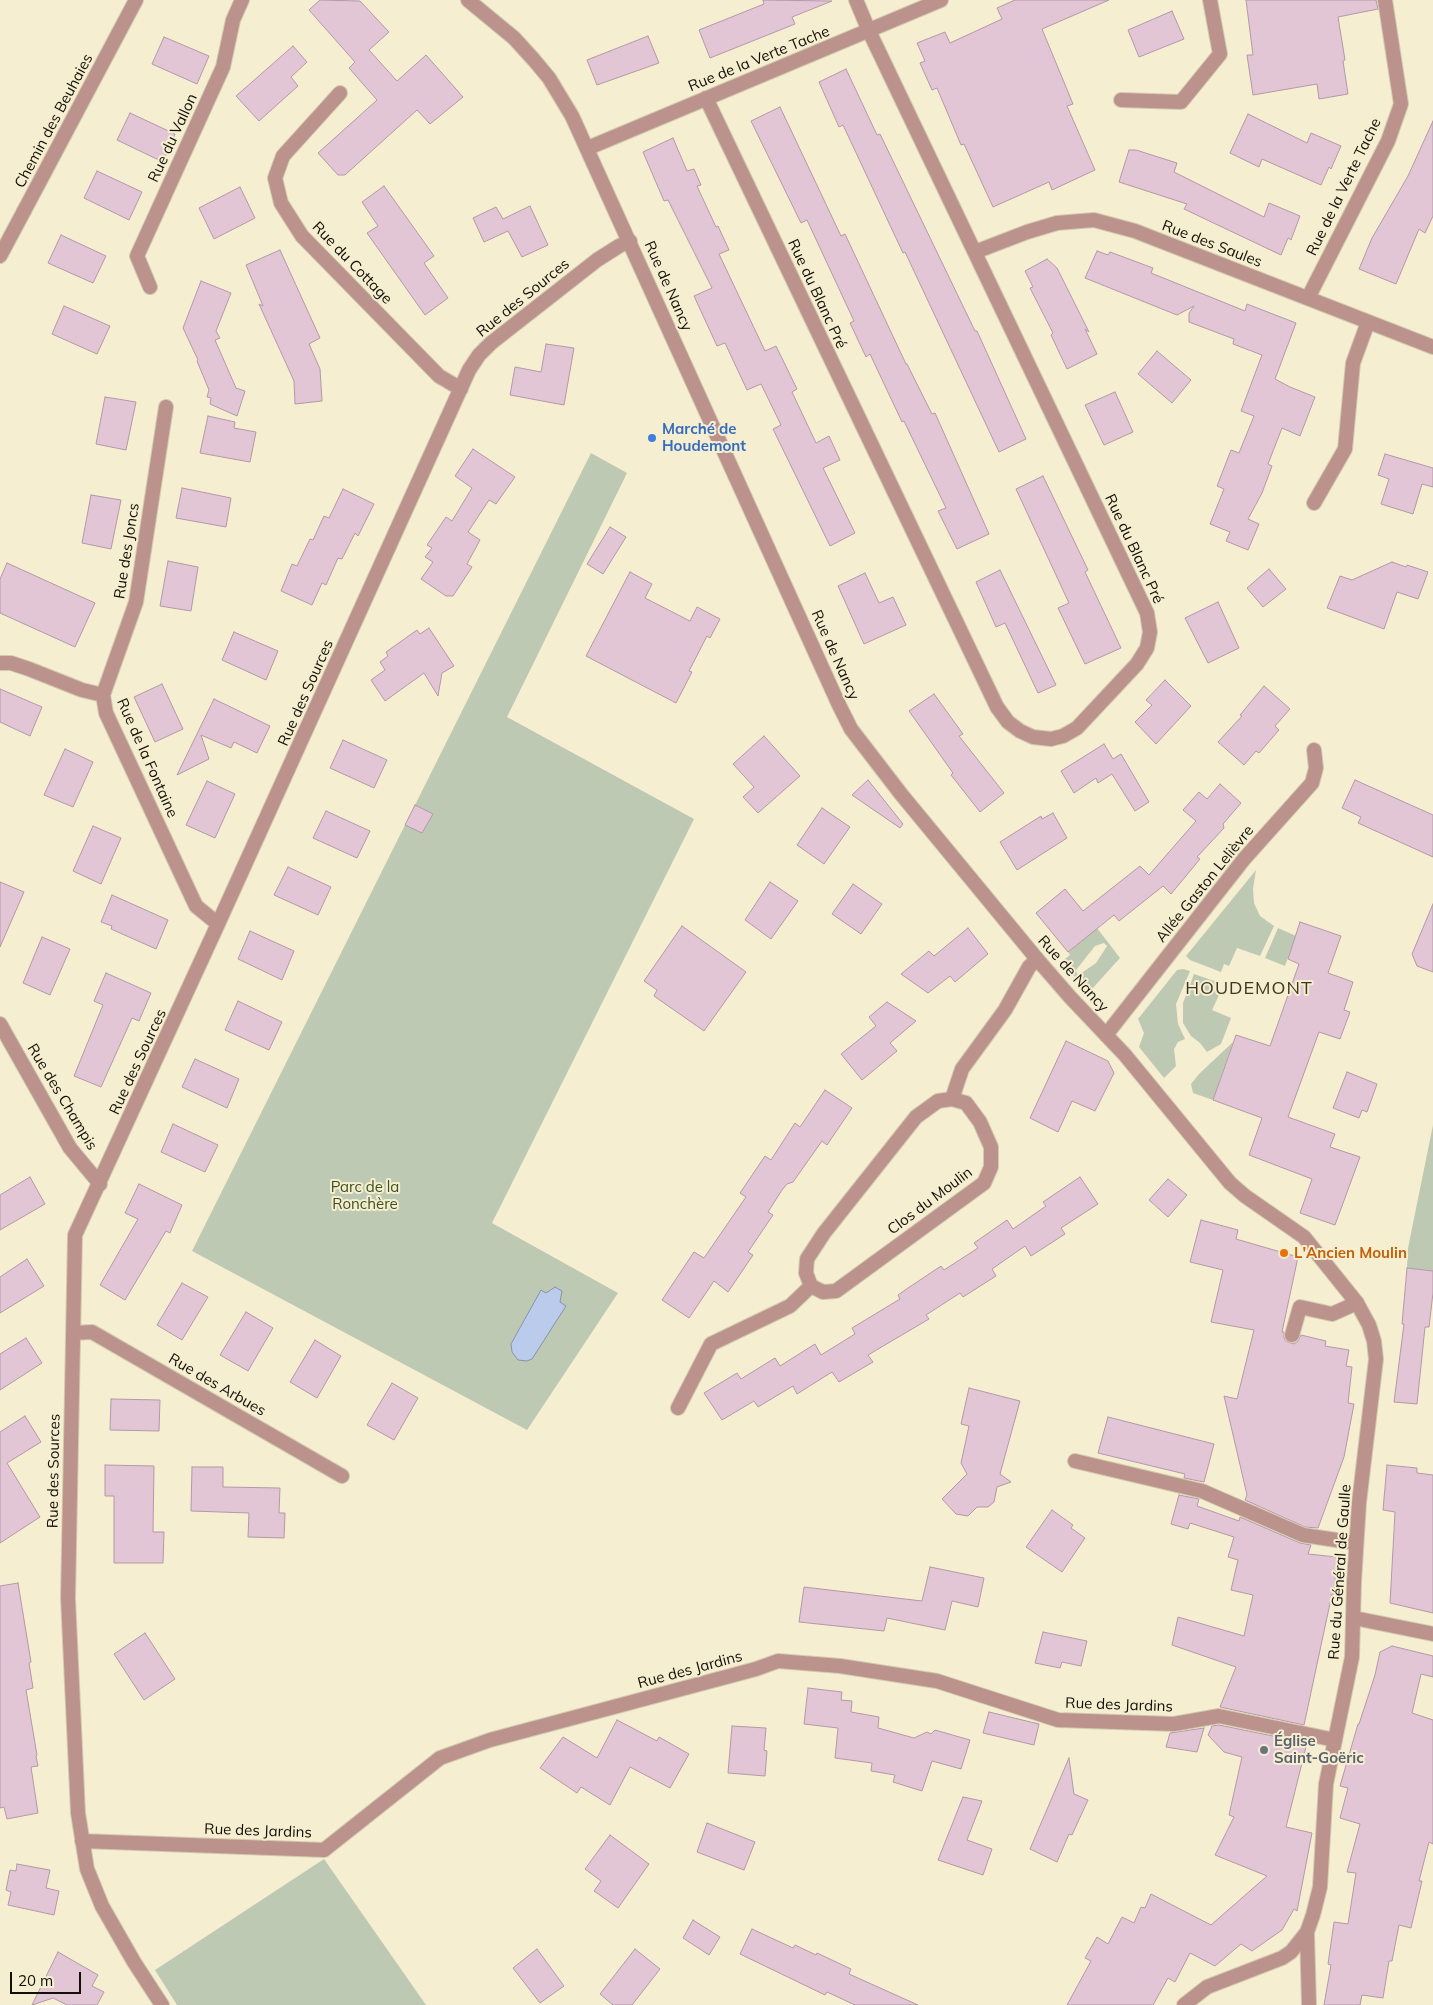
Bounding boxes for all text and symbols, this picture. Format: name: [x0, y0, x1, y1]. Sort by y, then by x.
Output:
street label: Rue de la Verte Tache: [686, 22, 832, 96]
street label: Chemin des Beuhaies: [11, 51, 97, 191]
street label: Rue du Vallon: [145, 91, 201, 185]
street label: Rue de la Verte Tache: [1303, 115, 1385, 259]
street label: Rue des Saules: [1159, 217, 1265, 271]
street label: Rue du Cottage: [308, 218, 396, 308]
street label: Rue du Blanc Pré: [784, 236, 850, 352]
street label: Rue de Nancy: [640, 238, 696, 334]
street label: Rue des Sources: [473, 255, 573, 341]
place label: Marché de Houdemont: [662, 420, 746, 455]
marker: Marché de Houdemont: [646, 432, 658, 444]
street label: Rue du Blanc Pré: [1101, 491, 1167, 607]
street label: Rue des Joncs: [111, 502, 143, 600]
street label: Rue de Nancy: [807, 607, 863, 703]
street label: Rue des Sources: [275, 637, 337, 749]
street label: Rue de la Fontaine: [113, 695, 181, 821]
street label: Allée Gaston Lelièvre: [1152, 822, 1258, 946]
street label: Rue de Nancy: [1034, 932, 1112, 1016]
district label: HOUDEMONT: [1184, 978, 1314, 1000]
street label: Rue des Sources: [106, 1006, 170, 1118]
street label: Rue des Champis: [23, 1041, 101, 1153]
street label: Clos du Moulin: [884, 1163, 976, 1239]
park label: Parc de la Ronchère: [331, 1178, 399, 1213]
place label: L'Ancien Moulin: [1294, 1244, 1407, 1262]
marker: L'Ancien Moulin: [1278, 1247, 1290, 1259]
street label: Rue des Arbues: [165, 1350, 269, 1420]
street label: Rue des Sources: [44, 1414, 64, 1528]
street label: Rue du Général de Gaulle: [1325, 1484, 1355, 1660]
street label: Rue des Jardins: [636, 1647, 744, 1693]
street label: Rue des Jardins: [1065, 1694, 1173, 1716]
place label: Église Saint-Goëric: [1274, 1732, 1364, 1767]
marker: Église Saint-Goëric: [1258, 1744, 1270, 1756]
street label: Rue des Jardins: [204, 1820, 312, 1842]
scale bar: [12, 1962, 84, 1994]
text: 20 m: [18, 1971, 53, 1990]

